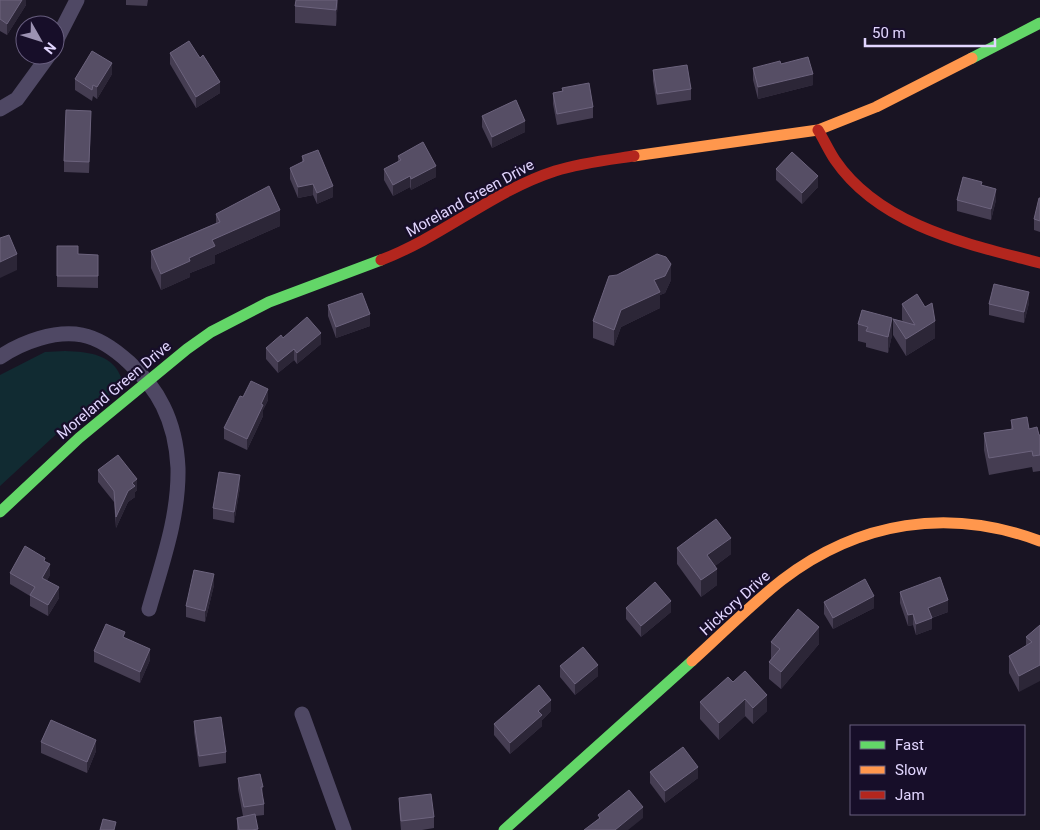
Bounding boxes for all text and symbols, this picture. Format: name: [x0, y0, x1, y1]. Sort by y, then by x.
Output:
north arrow: [15, 15, 65, 65]
scale bar: [865, 15, 995, 47]
text: 50 m: [872, 24, 906, 42]
text: N: [41, 39, 59, 57]
street label: Moreland Green Drive: [403, 155, 537, 241]
street label: Moreland Green Drive: [53, 337, 175, 443]
street label: Hickory Drive: [696, 567, 774, 639]
legend: [850, 725, 1025, 815]
text: Fast: [895, 736, 924, 754]
text: Slow: [895, 761, 927, 779]
text: Jam: [895, 786, 925, 804]

